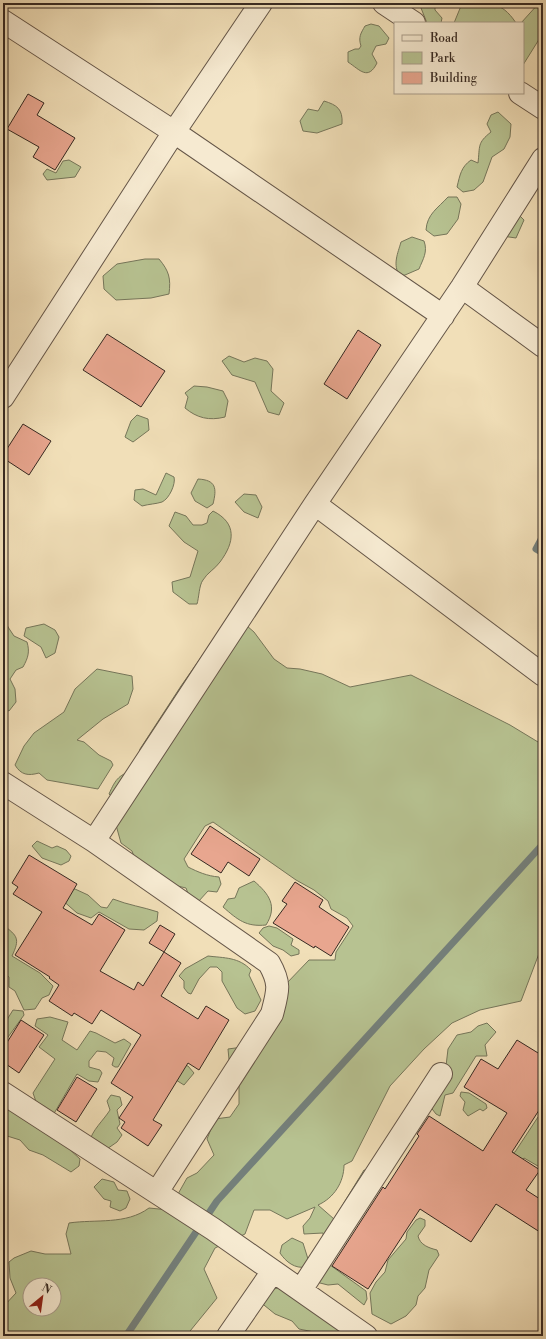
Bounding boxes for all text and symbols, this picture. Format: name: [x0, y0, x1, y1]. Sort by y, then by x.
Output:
legend: [394, 22, 524, 94]
text: Road: [430, 31, 458, 46]
text: Park: [430, 51, 456, 66]
text: Building: [429, 71, 478, 86]
north arrow: [22, 1277, 62, 1317]
text: N: [39, 1281, 54, 1298]

